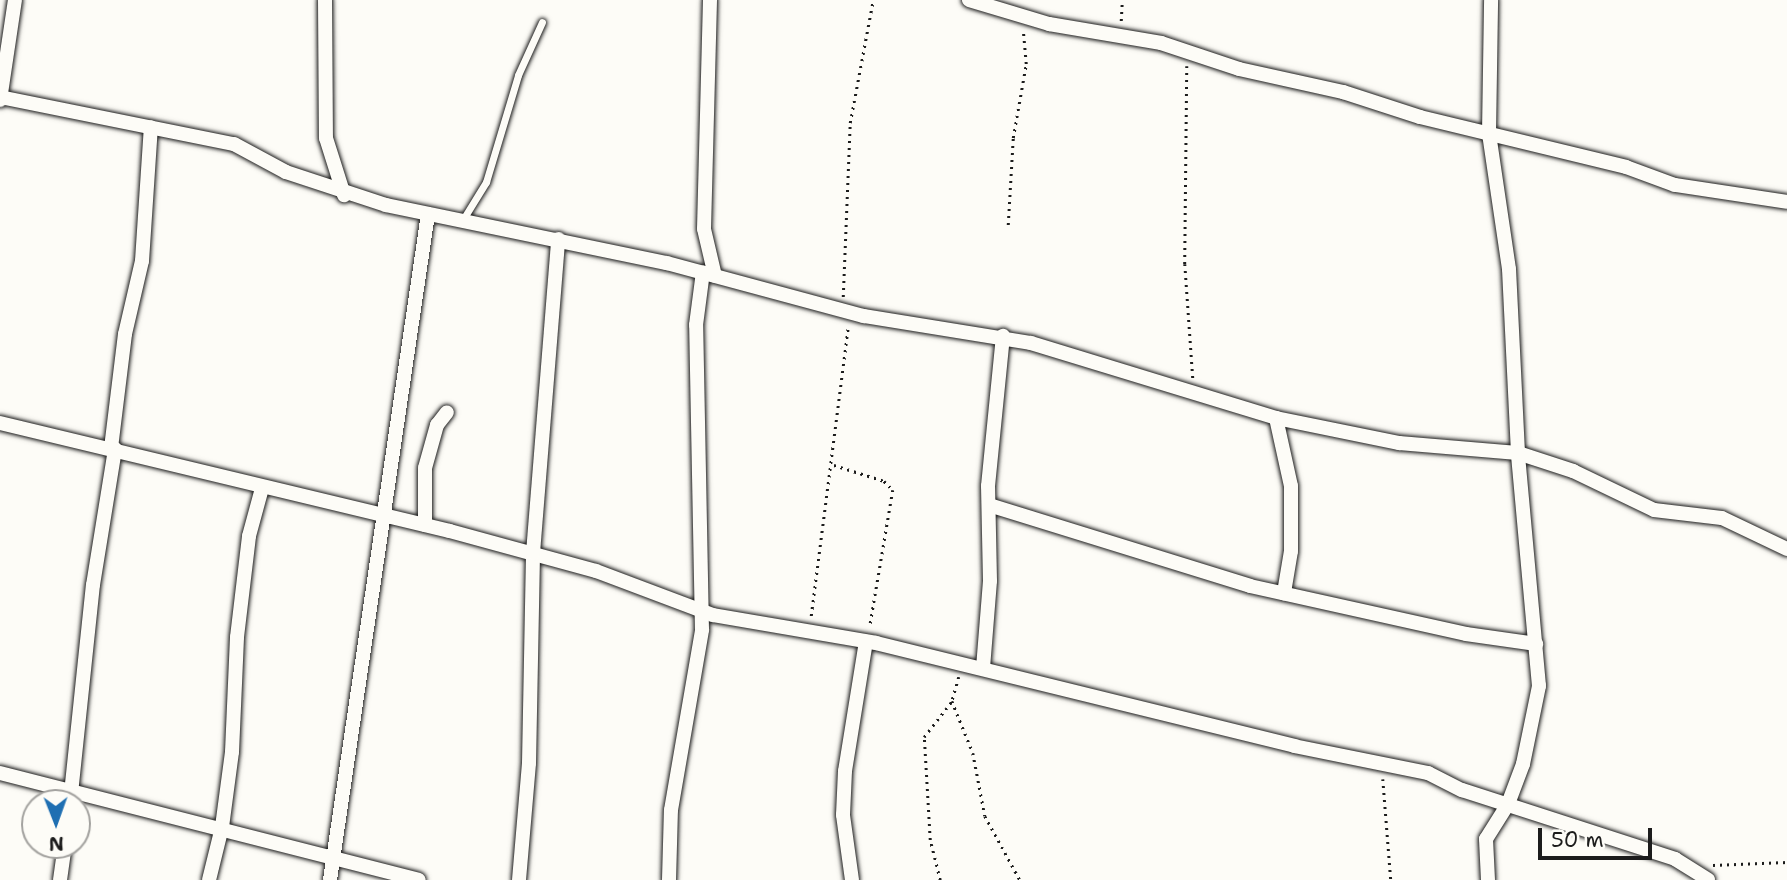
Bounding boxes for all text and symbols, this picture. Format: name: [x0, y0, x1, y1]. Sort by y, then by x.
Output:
north arrow: [21, 789, 91, 859]
scale bar: [1542, 814, 1656, 858]
text: 50 m: [1551, 826, 1604, 854]
text: N: [49, 831, 64, 856]

